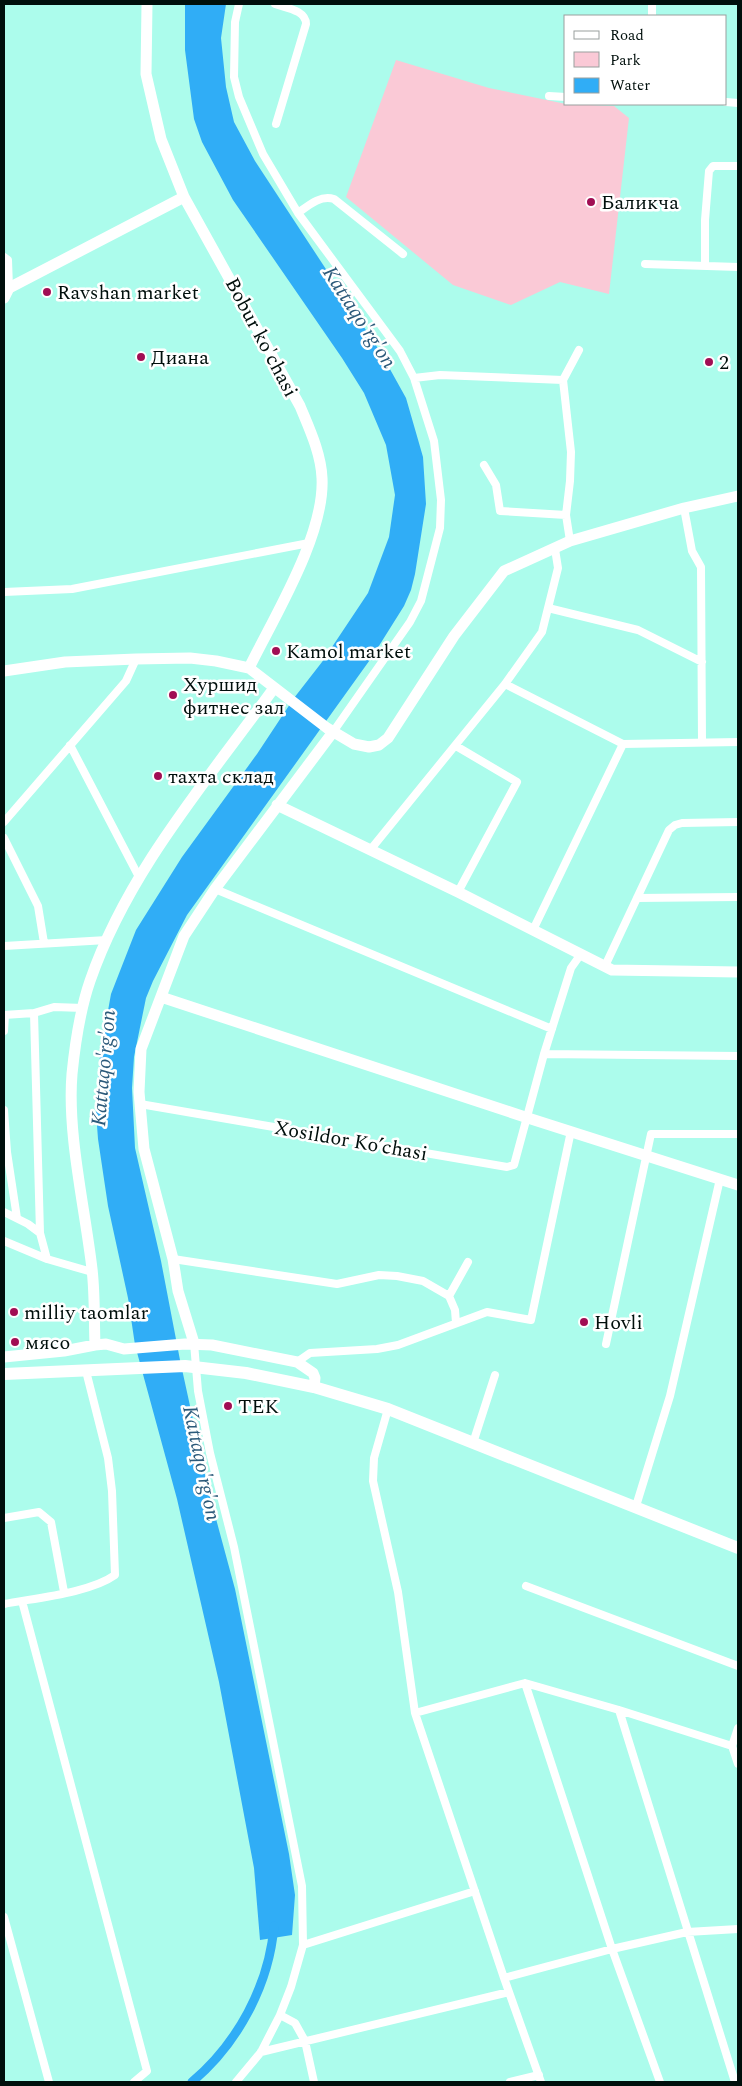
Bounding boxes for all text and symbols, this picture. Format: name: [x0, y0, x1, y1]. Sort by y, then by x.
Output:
legend: [564, 15, 727, 105]
text: Road: [610, 24, 644, 47]
text: Park: [610, 49, 641, 72]
text: Water: [610, 74, 650, 97]
place label: Баликча: [601, 188, 679, 218]
marker: Баликча: [585, 196, 597, 208]
water label: Kattaqo'rg'on: [314, 260, 404, 375]
street label: Bobur ko'chasi: [217, 272, 305, 403]
place label: Ravshan market: [57, 278, 199, 308]
marker: Ravshan market: [41, 286, 53, 298]
place label: Диана: [151, 343, 209, 373]
place label: 2: [719, 348, 729, 378]
marker: Диана: [135, 351, 147, 363]
marker: 2: [703, 356, 715, 368]
place label: Kamol market: [286, 637, 411, 667]
marker: Kamol market: [270, 645, 282, 657]
place label: Хуршид фитнес зал: [183, 670, 284, 723]
marker: Хуршид фитнес зал: [167, 689, 179, 701]
place label: тахта склад: [168, 762, 274, 792]
marker: тахта склад: [152, 770, 164, 782]
water label: Kattaqo'rg'on: [83, 1009, 125, 1128]
street label: Xosildor Ko’chasi: [272, 1113, 430, 1169]
place label: milliy taomlar: [24, 1298, 148, 1328]
marker: milliy taomlar: [8, 1306, 20, 1318]
place label: Hovli: [594, 1308, 643, 1338]
marker: Hovli: [578, 1316, 590, 1328]
place label: мясо: [25, 1328, 70, 1358]
marker: мясо: [9, 1336, 21, 1348]
place label: TEK: [238, 1392, 280, 1422]
marker: TEK: [222, 1400, 234, 1412]
water label: Kattaqo'rg'on: [173, 1403, 229, 1524]

